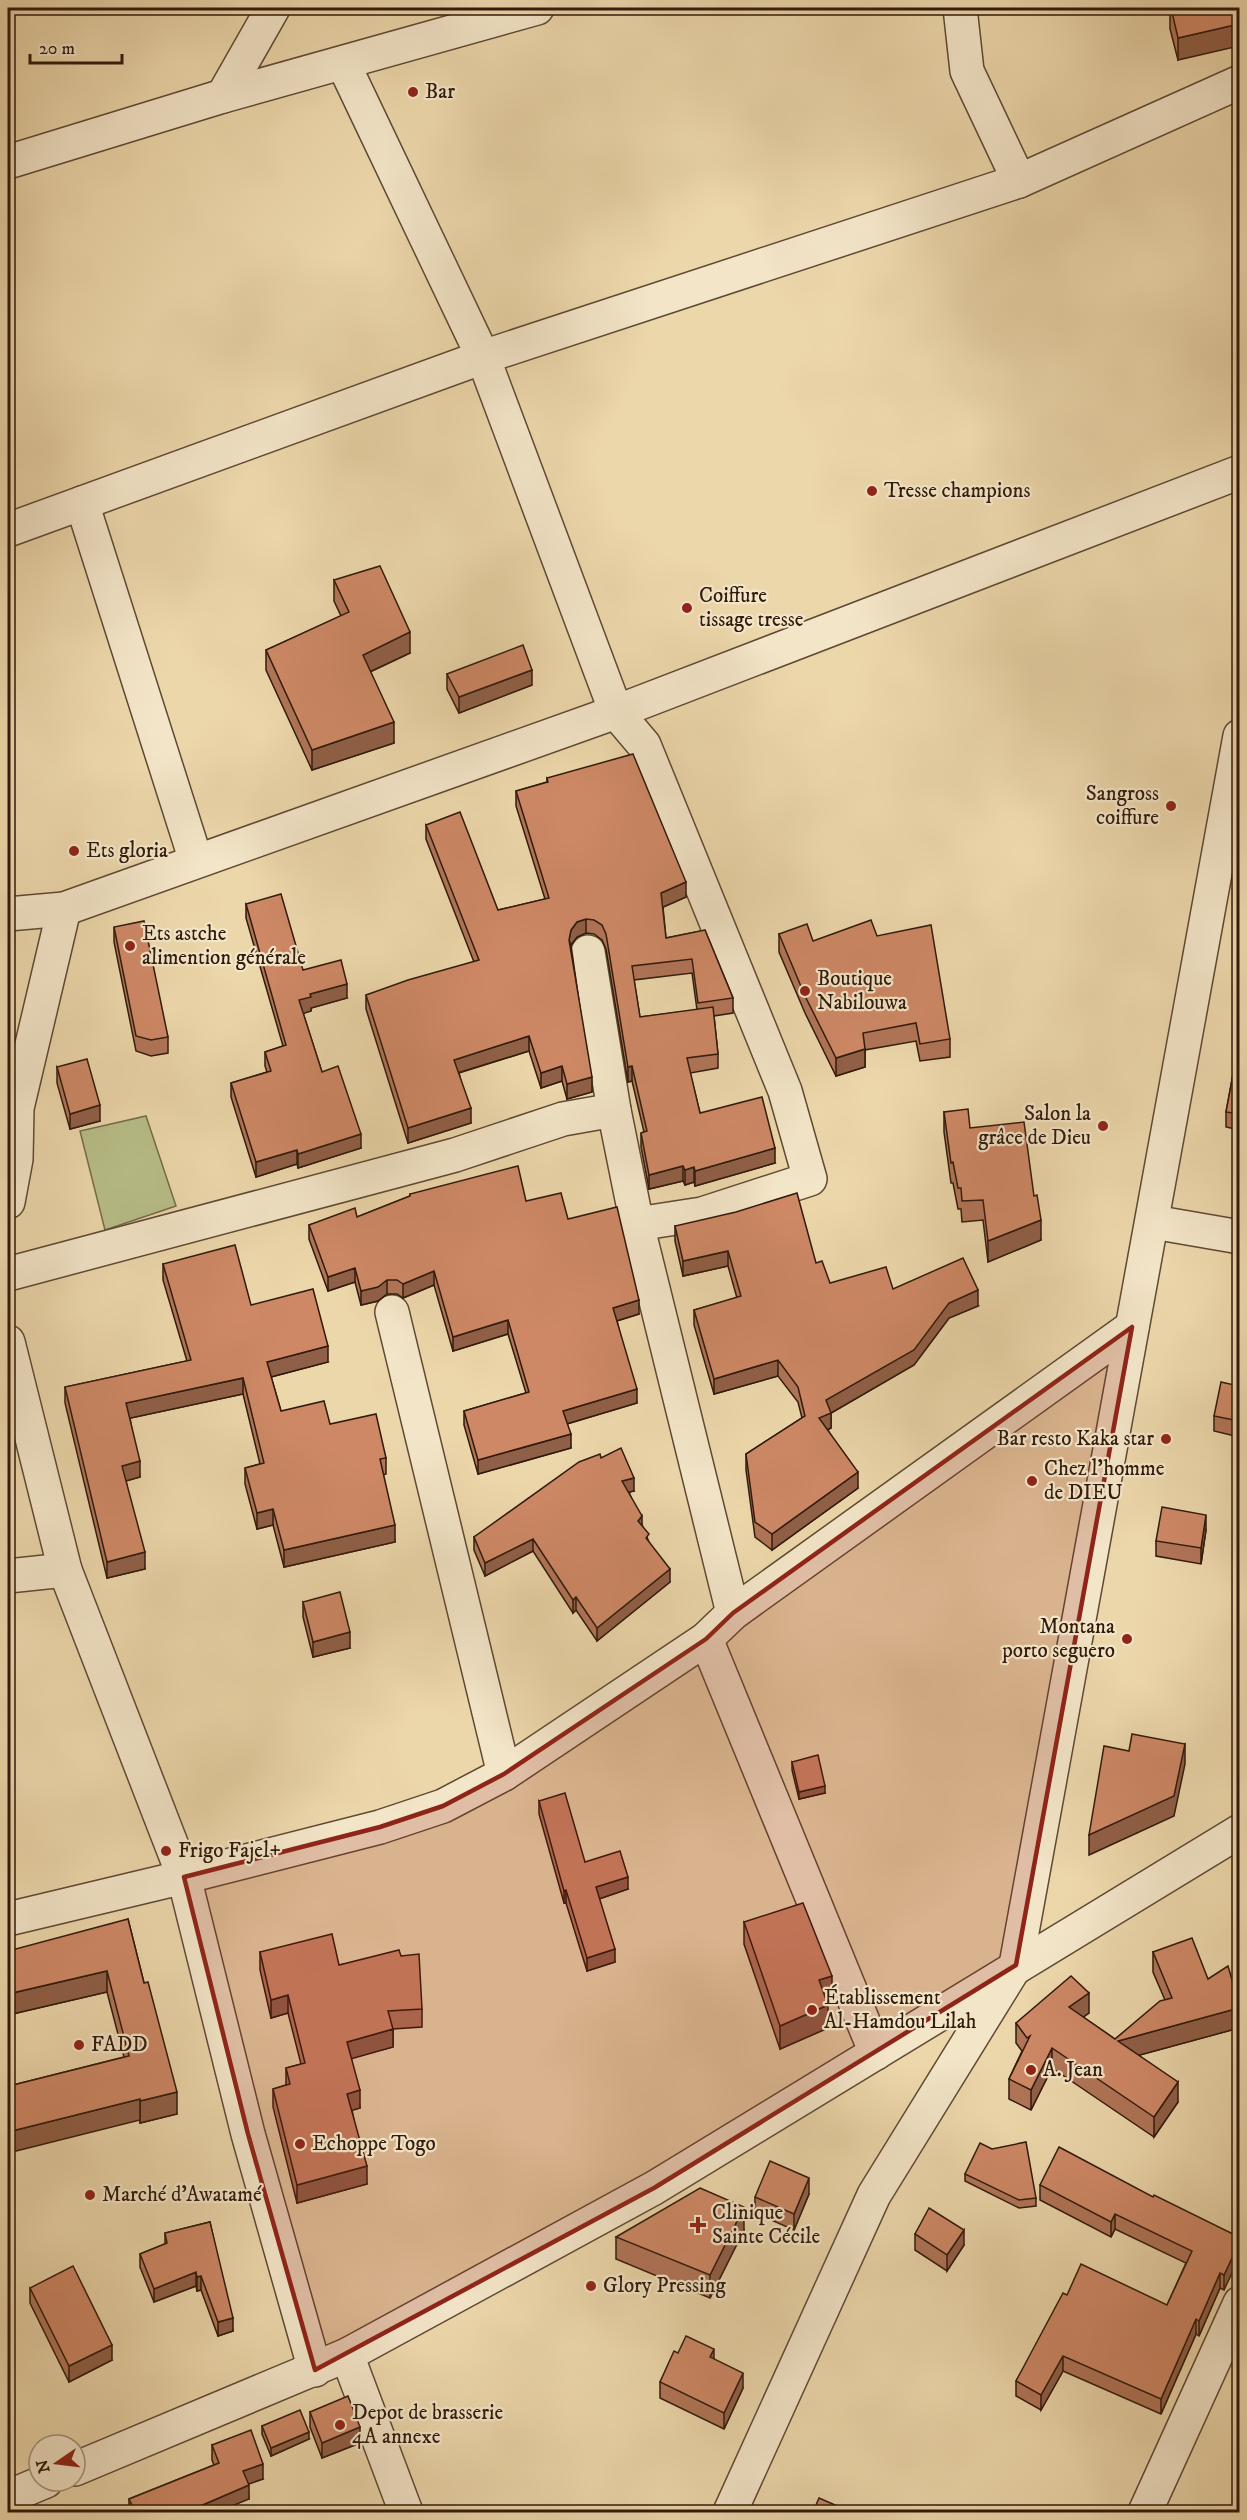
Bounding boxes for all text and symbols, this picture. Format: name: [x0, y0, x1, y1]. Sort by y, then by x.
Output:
scale bar: [30, 27, 122, 65]
text: 20 m: [39, 38, 75, 60]
place label: Bar: [425, 79, 455, 105]
marker: Bar: [406, 85, 420, 99]
place label: Tresse champions: [884, 478, 1030, 504]
marker: Tresse champions: [865, 484, 879, 498]
place label: Coiffure tissage tresse: [699, 583, 804, 633]
marker: Coiffure tissage tresse: [680, 601, 694, 615]
place label: Sangross coiffure: [1086, 781, 1159, 831]
marker: Sangross coiffure: [1164, 799, 1178, 813]
place label: Ets gloria: [86, 838, 168, 864]
marker: Ets gloria: [67, 844, 81, 858]
place label: Ets astche alimention générale: [142, 921, 306, 971]
marker: Ets astche alimention générale: [123, 939, 137, 953]
place label: Boutique Nabilouwa: [817, 966, 907, 1016]
marker: Boutique Nabilouwa: [798, 984, 812, 998]
place label: Salon la grâce de Dieu: [978, 1101, 1091, 1151]
marker: Salon la grâce de Dieu: [1096, 1119, 1110, 1133]
place label: Bar resto Kaka star: [997, 1426, 1154, 1452]
marker: Bar resto Kaka star: [1159, 1432, 1173, 1446]
place label: Chez l'homme de DIEU: [1044, 1456, 1165, 1506]
marker: Chez l'homme de DIEU: [1025, 1474, 1039, 1488]
place label: Montana porto seguero: [1001, 1614, 1115, 1664]
marker: Montana porto seguero: [1120, 1632, 1134, 1646]
place label: Frigo Fajel+: [178, 1838, 281, 1864]
marker: Frigo Fajel+: [159, 1844, 173, 1858]
place label: Établissement Al-Hamdou Lilah: [824, 1984, 977, 2035]
marker: Établissement Al-Hamdou Lilah: [805, 2003, 819, 2017]
place label: FADD: [91, 2032, 148, 2058]
marker: FADD: [72, 2038, 86, 2052]
place label: A. Jean: [1043, 2057, 1103, 2083]
marker: A. Jean: [1024, 2063, 1038, 2077]
place label: Echoppe Togo: [312, 2131, 436, 2157]
marker: Echoppe Togo: [293, 2137, 307, 2151]
place label: Marché d'Awatamé: [102, 2182, 262, 2208]
marker: Marché d'Awatamé: [83, 2188, 97, 2202]
place label: Clinique Sainte Cécile: [712, 2200, 820, 2250]
marker: Clinique Sainte Cécile: [689, 2216, 707, 2234]
place label: Glory Pressing: [603, 2273, 726, 2299]
marker: Glory Pressing: [584, 2279, 598, 2293]
place label: Depot de brasserie 4A annexe: [352, 2400, 503, 2450]
marker: Depot de brasserie 4A annexe: [333, 2418, 347, 2432]
north arrow: [27, 2433, 87, 2493]
text: N: [32, 2458, 55, 2475]

